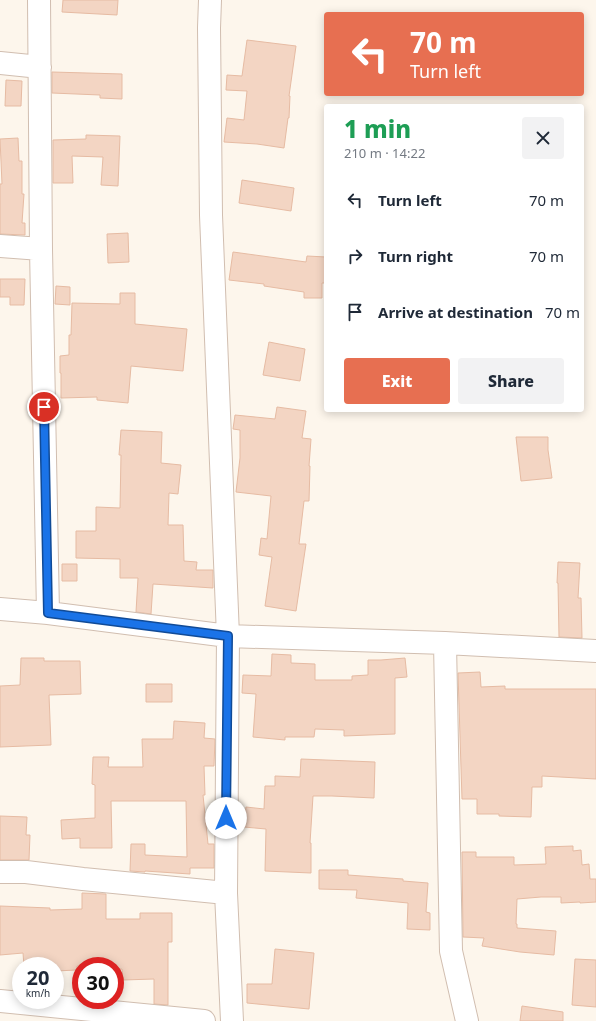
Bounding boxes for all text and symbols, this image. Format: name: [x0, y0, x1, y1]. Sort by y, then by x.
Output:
text: 70 m: [410, 23, 477, 61]
icon: left: [344, 28, 396, 80]
text: Turn left: [410, 59, 481, 83]
text: 1 min: [344, 112, 411, 145]
button: close: [522, 117, 564, 159]
text: 210 m · 14:22: [344, 144, 425, 162]
icon: left: [344, 189, 366, 211]
text: Turn left: [378, 190, 442, 210]
text: 70 m: [529, 190, 564, 210]
icon: right: [344, 245, 366, 267]
text: Turn right: [378, 246, 453, 266]
text: 70 m: [529, 246, 564, 266]
icon: arrive: [344, 301, 366, 323]
text: Arrive at destination: [378, 302, 533, 322]
text: 70 m: [545, 302, 580, 322]
button: Exit: [344, 358, 450, 404]
button: Share: [458, 358, 564, 404]
pin: [27, 390, 61, 424]
icon: arrive: [33, 396, 55, 418]
position arrow: [205, 797, 247, 839]
speed limit sign: 30: [72, 957, 124, 1009]
text: 20: [27, 964, 49, 991]
text: km/h: [26, 986, 50, 1000]

